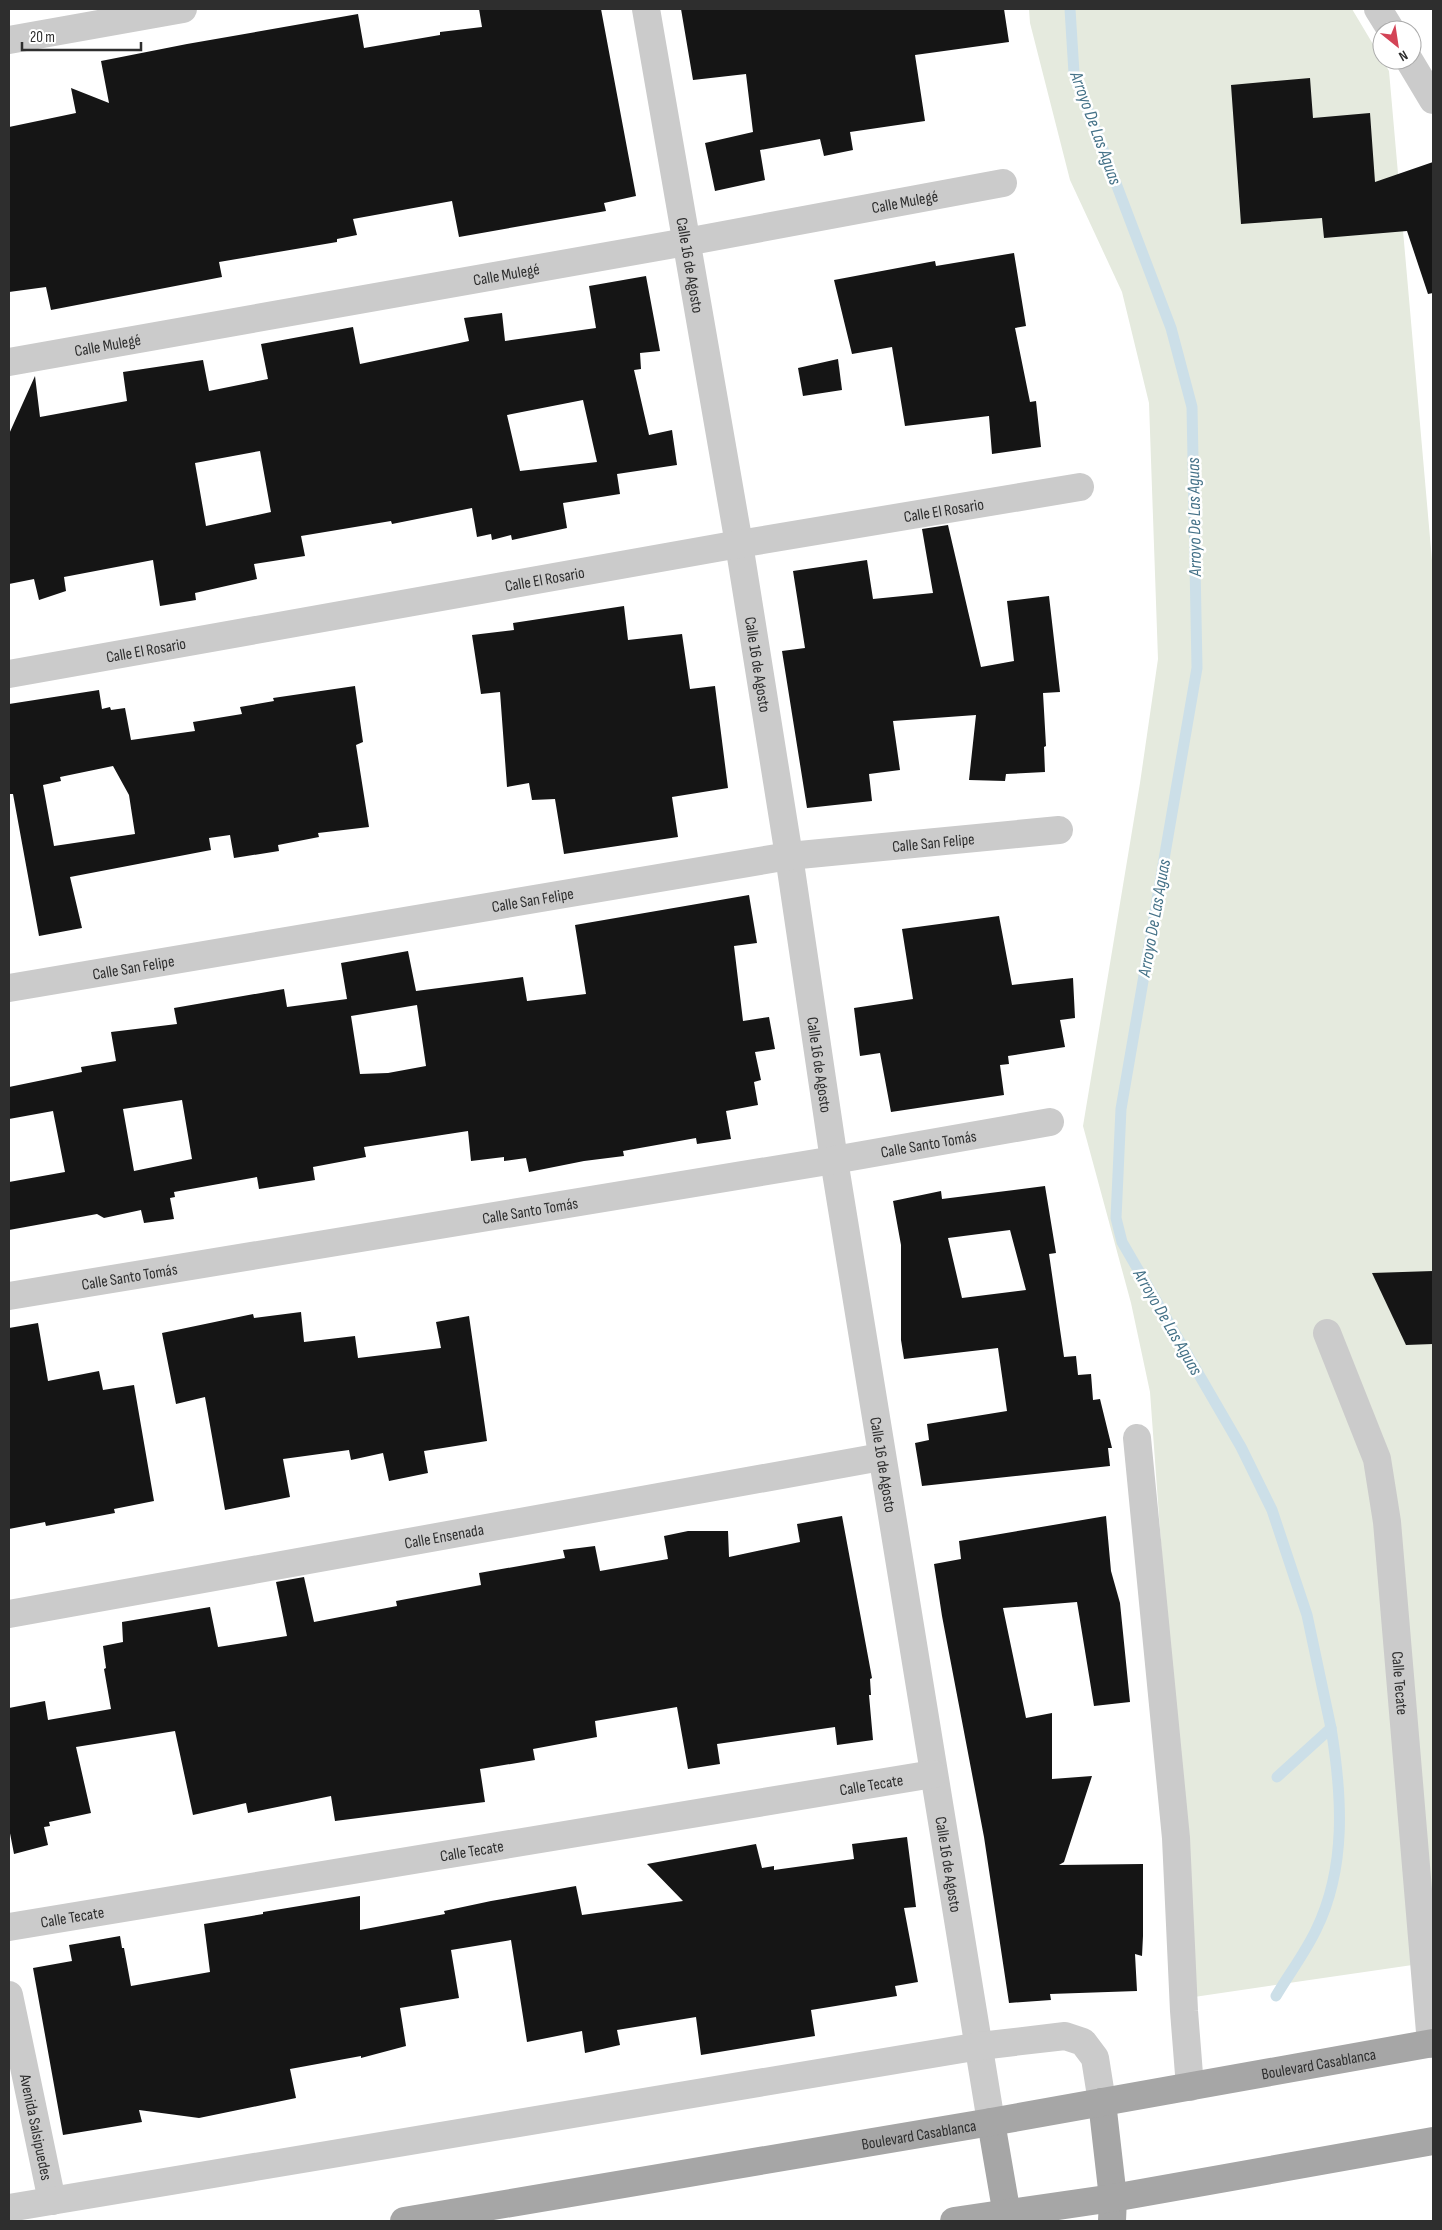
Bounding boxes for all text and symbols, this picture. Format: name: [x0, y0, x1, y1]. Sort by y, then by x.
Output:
scale bar: [22, 20, 141, 52]
north arrow: [1372, 20, 1422, 70]
text: 20 m: [30, 28, 55, 47]
text: N: [1396, 47, 1411, 65]
water label: Arroyo De Las Aguas: [1065, 68, 1126, 188]
street label: Calle Mulegé: [870, 187, 940, 218]
street label: Calle 16 de Agosto: [671, 216, 707, 315]
street label: Calle Mulegé: [472, 260, 541, 291]
street label: Calle Mulegé: [73, 331, 142, 361]
water label: Arroyo De Las Aguas: [1183, 457, 1206, 578]
street label: Calle El Rosario: [903, 495, 985, 527]
street label: Calle El Rosario: [503, 564, 586, 597]
street label: Calle 16 de Agosto: [740, 615, 774, 714]
street label: Calle El Rosario: [105, 635, 187, 668]
street label: Calle San Felipe: [891, 830, 975, 857]
water label: Arroyo De Las Aguas: [1134, 857, 1175, 979]
street label: Calle San Felipe: [490, 885, 575, 917]
street label: Calle San Felipe: [91, 952, 176, 985]
street label: Calle 16 de Agosto: [802, 1016, 835, 1114]
street label: Calle Santo Tomás: [879, 1127, 978, 1163]
street label: Calle Santo Tomás: [481, 1194, 580, 1229]
street label: Calle Santo Tomás: [80, 1260, 179, 1295]
water label: Arroyo De Las Aguas: [1128, 1265, 1207, 1380]
street label: Calle 16 de Agosto: [865, 1416, 899, 1514]
street label: Calle Ensenada: [403, 1521, 485, 1554]
street label: Calle Tecate: [1387, 1650, 1411, 1716]
street label: Calle Tecate: [838, 1771, 905, 1800]
street label: Calle 16 de Agosto: [930, 1815, 965, 1914]
street label: Calle Tecate: [439, 1837, 505, 1866]
street label: Calle Tecate: [39, 1903, 106, 1933]
street label: Boulevard Casablanca: [1260, 2045, 1378, 2084]
street label: Avenida Salsipuedes: [15, 2072, 55, 2182]
street label: Boulevard Casablanca: [860, 2117, 978, 2155]

